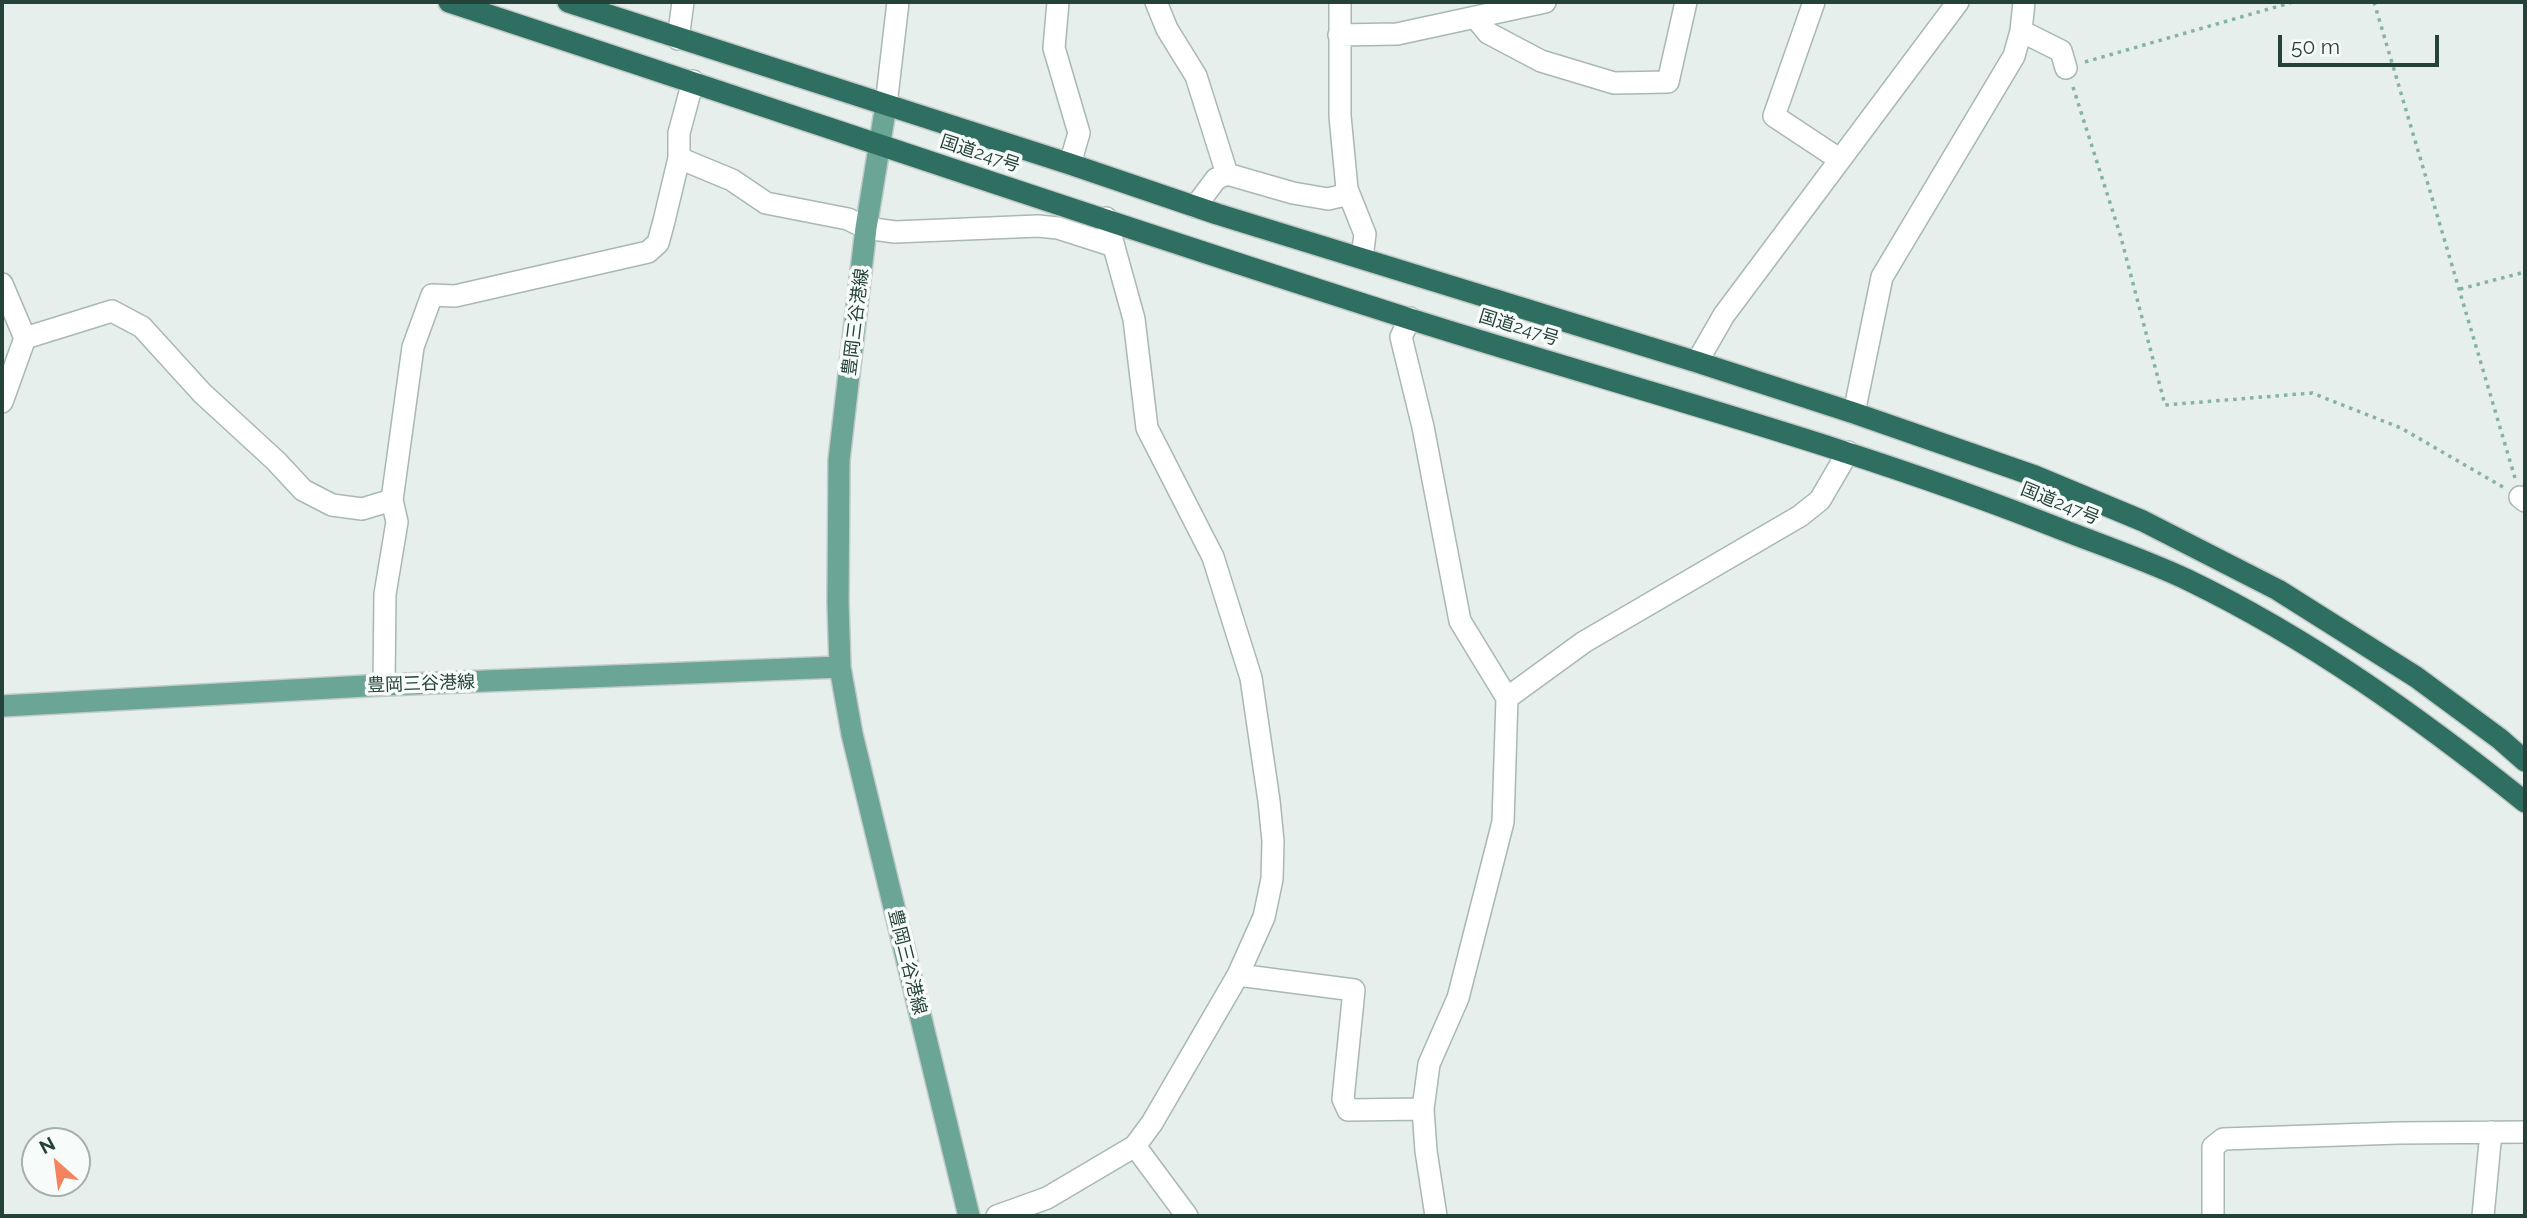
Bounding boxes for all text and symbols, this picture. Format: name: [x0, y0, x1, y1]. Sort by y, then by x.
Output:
scale bar: [2282, 21, 2443, 65]
text: 50 m: [2291, 34, 2340, 59]
street label: 国道247号: [937, 131, 1023, 177]
street label: 豊岡三谷港線: [839, 267, 873, 377]
street label: 国道247号: [1476, 306, 1562, 350]
street label: 国道247号: [2018, 478, 2102, 530]
street label: 豊岡三谷港線: [367, 671, 475, 697]
street label: 豊岡三谷港線: [883, 907, 931, 1017]
north arrow: [21, 1127, 91, 1197]
text: N: [36, 1132, 59, 1158]

